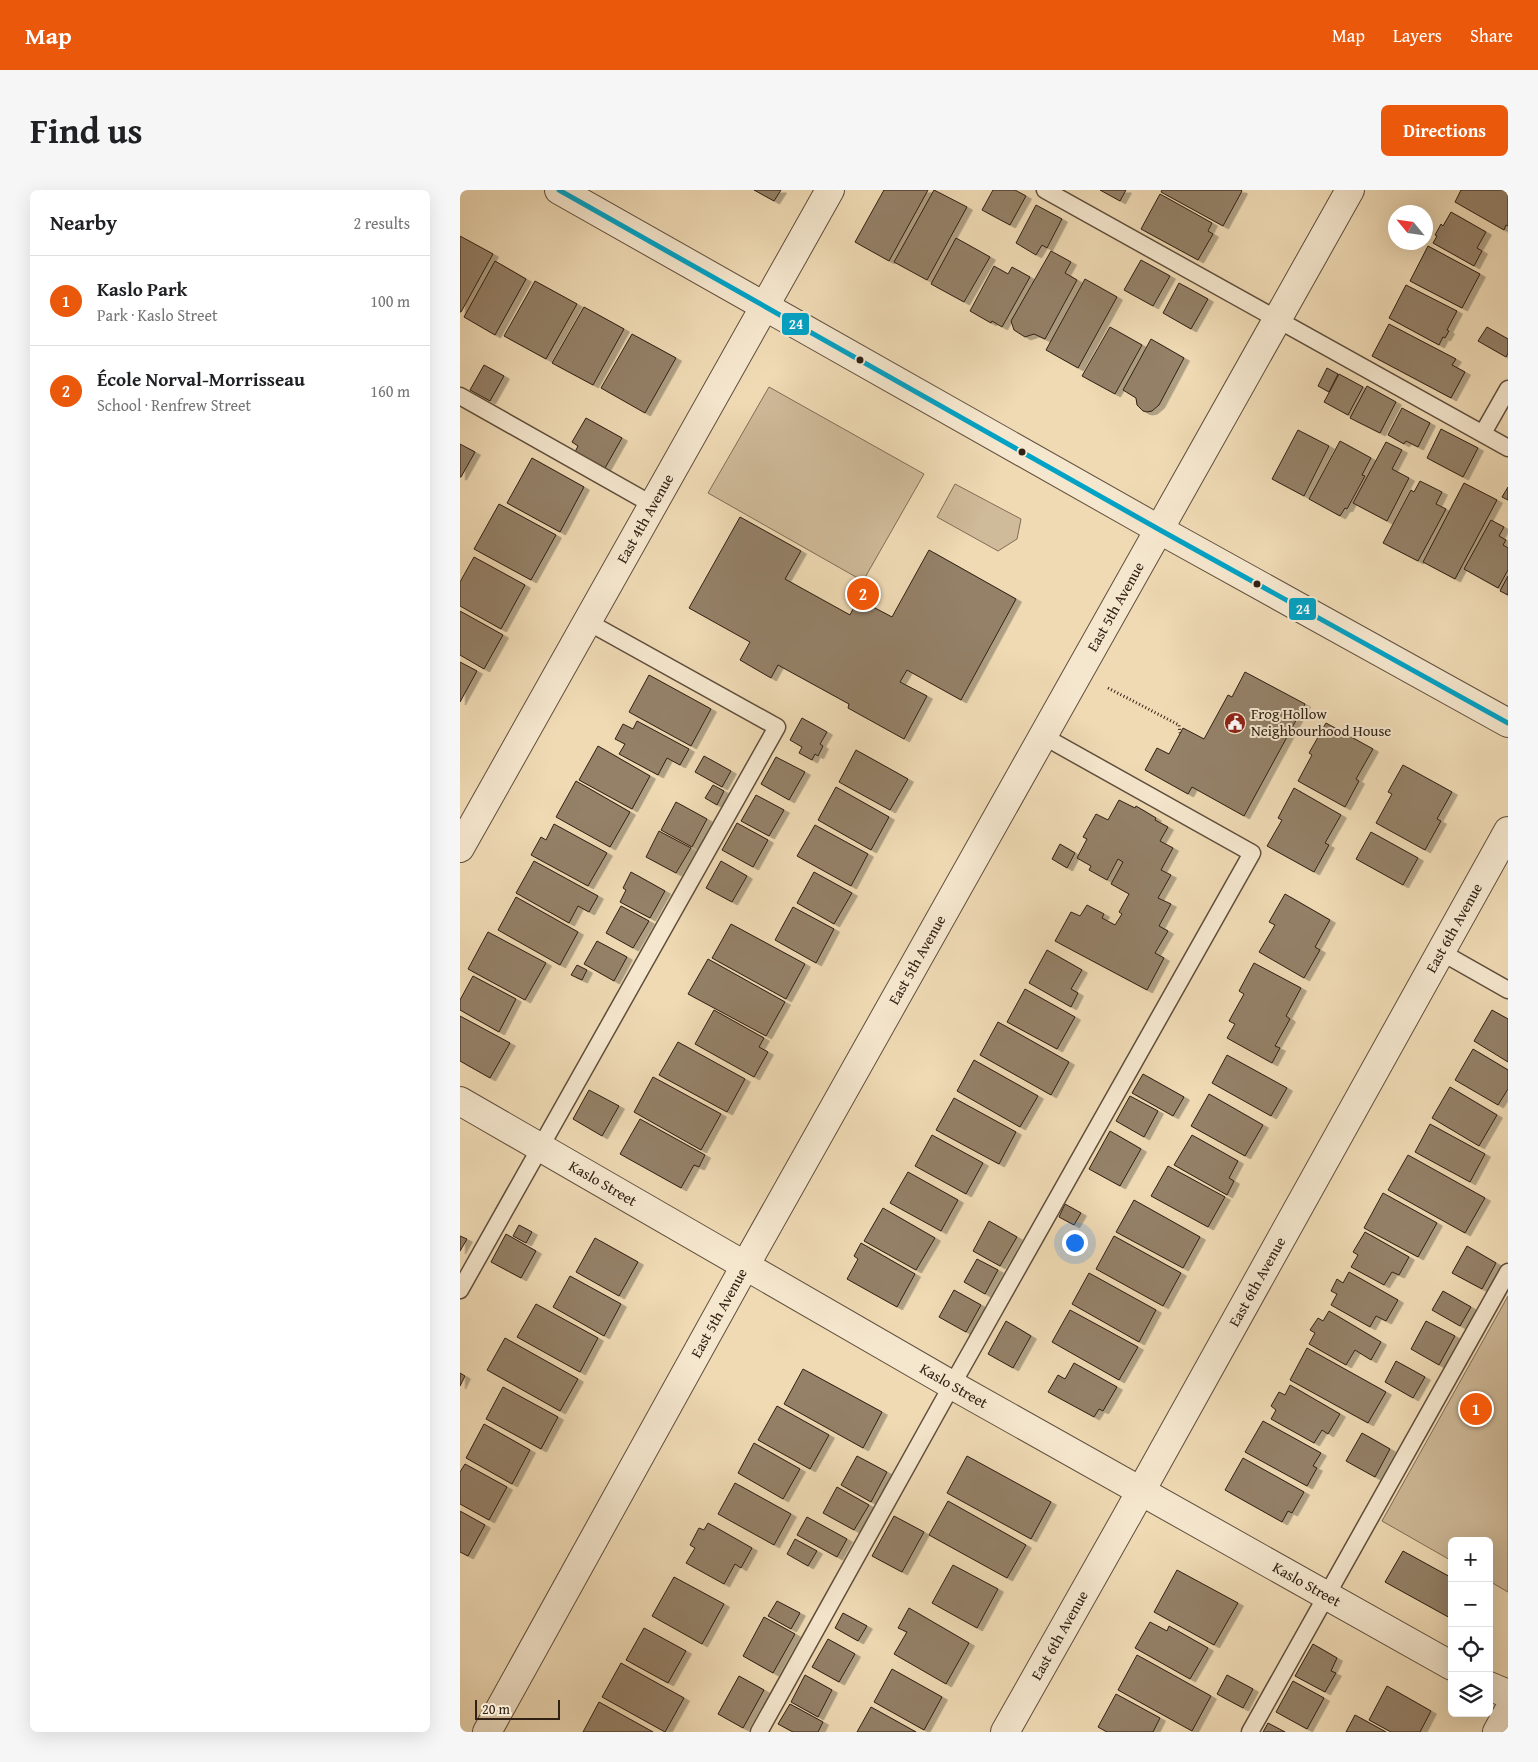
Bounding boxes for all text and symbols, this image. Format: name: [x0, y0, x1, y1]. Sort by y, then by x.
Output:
text: Map: [25, 18, 72, 53]
text: Map: [1332, 22, 1365, 49]
text: Layers: [1393, 22, 1442, 49]
text: Share: [1470, 22, 1513, 49]
text: Find us: [30, 105, 143, 156]
button: Directions: [1381, 105, 1508, 156]
north arrow: [1388, 205, 1433, 250]
text: Nearby: [50, 207, 117, 238]
text: 2 results: [353, 211, 410, 235]
text: Kaslo Park: [97, 275, 187, 303]
text: 1: [62, 289, 70, 313]
text: 100 m: [370, 289, 410, 313]
text: Park · Kaslo Street: [97, 303, 218, 327]
line badge: 24: [781, 312, 810, 336]
text: 24: [789, 314, 803, 334]
unlabelled marker: [855, 355, 865, 365]
text: École Norval-Morrisseau: [97, 365, 305, 393]
text: 2: [62, 379, 70, 403]
text: 160 m: [370, 379, 410, 403]
text: School · Renfrew Street: [97, 393, 251, 417]
unlabelled marker: [1017, 447, 1027, 457]
street label: East 4th Avenue: [611, 470, 678, 567]
street label: East 5th Avenue: [1082, 558, 1149, 655]
pin: 2: [847, 575, 879, 613]
unlabelled marker: [1252, 579, 1262, 589]
line badge: 24: [1288, 597, 1317, 621]
text: 24: [1296, 599, 1310, 619]
place label: Frog Hollow Neighbourhood House: [1251, 703, 1391, 741]
public building icon: Frog Hollow Neighbourhood House: [1223, 711, 1247, 735]
street label: East 6th Avenue: [1420, 879, 1487, 976]
street label: East 5th Avenue: [883, 911, 950, 1008]
street label: Kaslo Street: [565, 1155, 642, 1211]
your location: [1062, 1230, 1088, 1256]
street label: East 6th Avenue: [1223, 1233, 1290, 1330]
street label: East 5th Avenue: [685, 1264, 752, 1361]
street label: Kaslo Street: [916, 1358, 992, 1413]
pin: 1: [1460, 1390, 1492, 1428]
map controls: [1448, 1537, 1493, 1717]
button: +: [1448, 1537, 1493, 1582]
street label: Kaslo Street: [1269, 1556, 1345, 1612]
button: −: [1448, 1582, 1493, 1627]
street label: East 6th Avenue: [1025, 1587, 1093, 1684]
button: locate: [1448, 1627, 1493, 1672]
button: layers: [1448, 1672, 1493, 1717]
scale bar: [475, 1697, 560, 1720]
text: 20 m: [482, 1699, 510, 1719]

